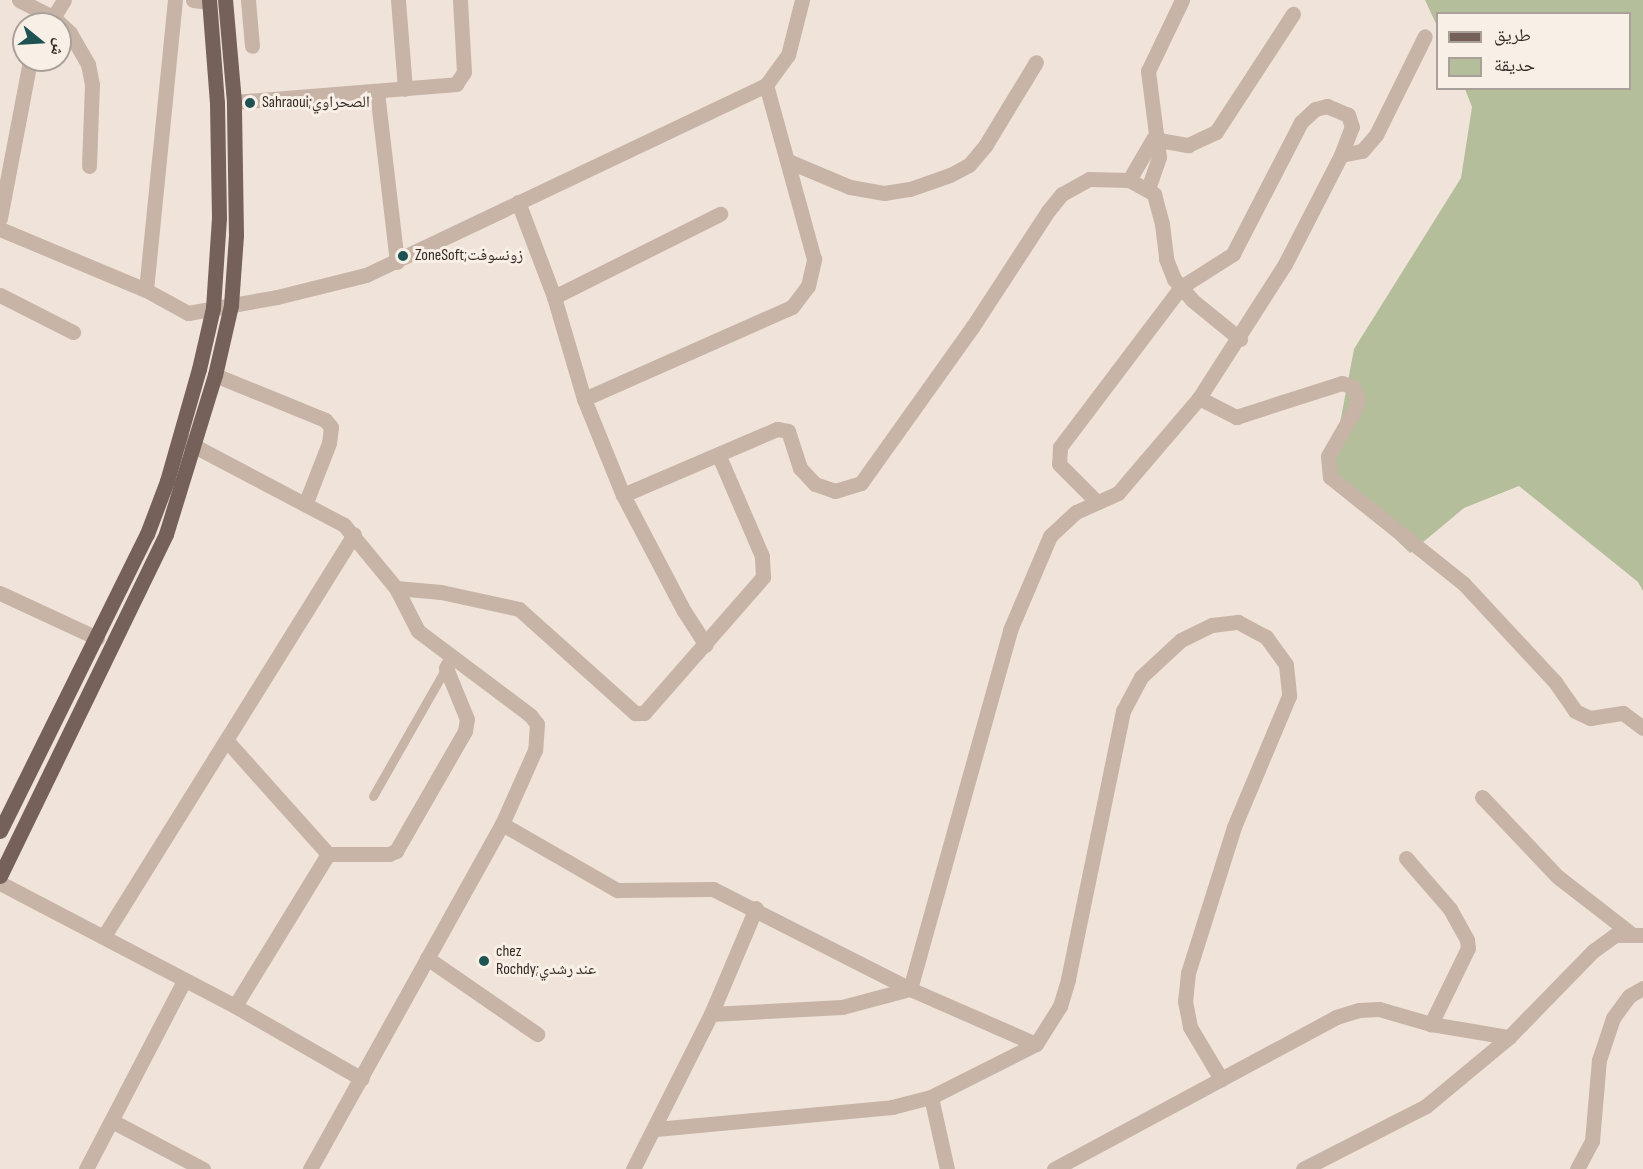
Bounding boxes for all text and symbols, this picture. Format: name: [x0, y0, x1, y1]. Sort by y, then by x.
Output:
north arrow: [12, 12, 72, 72]
legend: [1436, 12, 1631, 90]
text: طريق: [1494, 25, 1531, 46]
text: ش: [46, 36, 69, 58]
text: حديقة: [1494, 55, 1535, 76]
place label: Sahraoui;الصحراوي: [262, 93, 370, 113]
marker: Sahraoui;الصحراوي: [243, 96, 257, 110]
place label: ZoneSoft;زونسوفت: [415, 246, 523, 266]
marker: ZoneSoft;زونسوفت: [396, 249, 410, 263]
place label: chez Rochdy;عند رشدي: [496, 942, 596, 980]
marker: chez Rochdy;عند رشدي: [477, 954, 491, 968]

